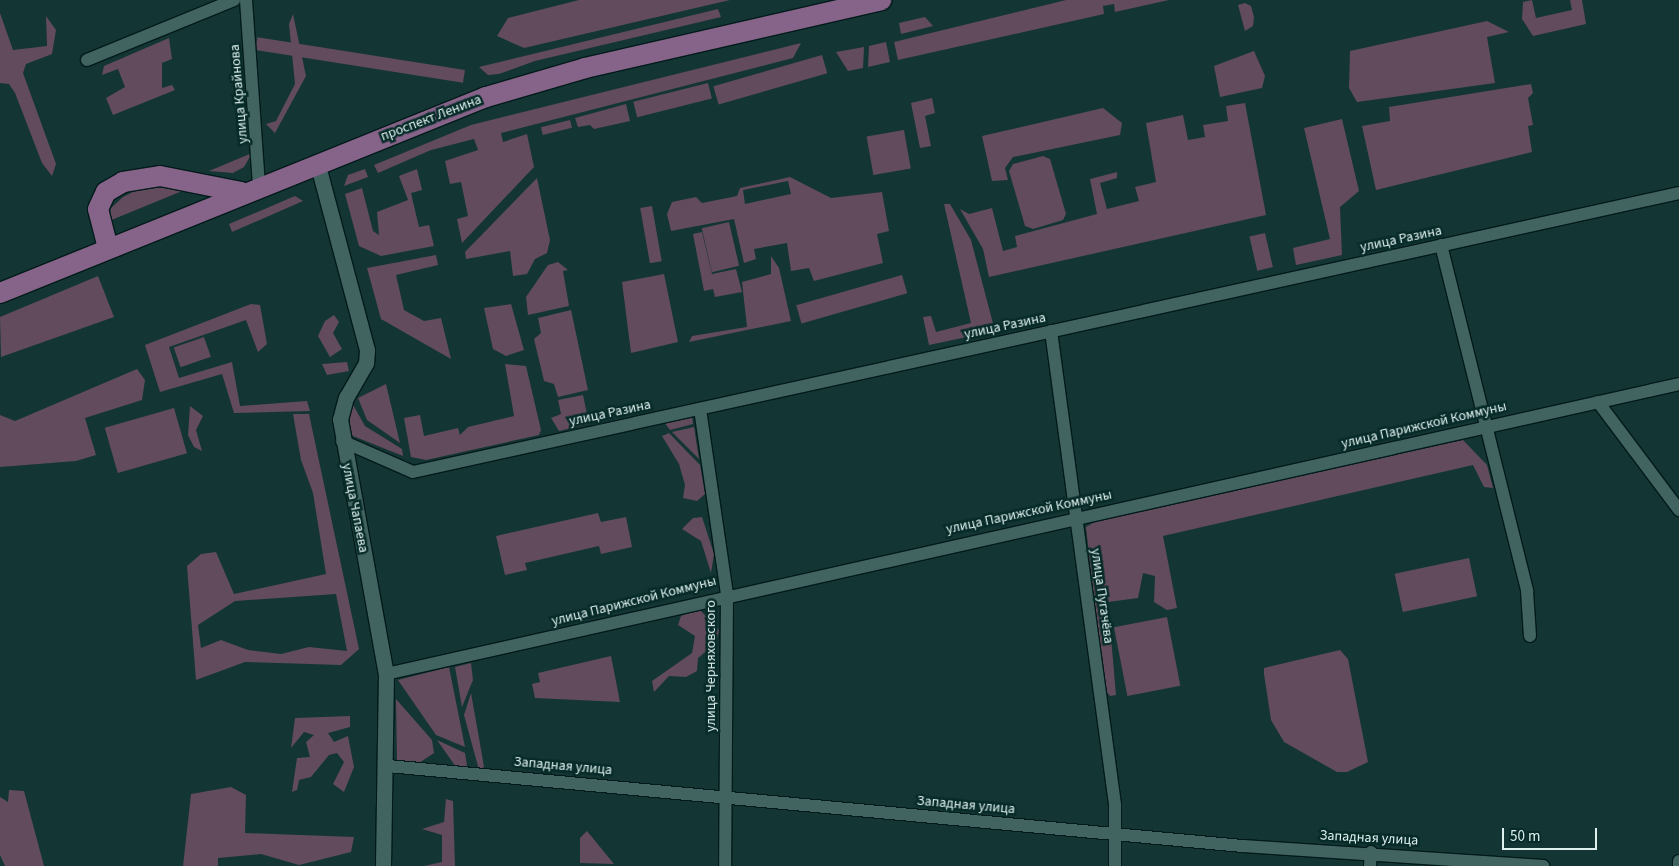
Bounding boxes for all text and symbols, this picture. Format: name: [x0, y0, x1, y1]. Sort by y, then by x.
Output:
street label: улица Крайнова: [226, 44, 252, 144]
street label: проспект Ленина: [378, 91, 484, 145]
street label: улица Разина: [1359, 222, 1443, 256]
street label: улица Разина: [963, 309, 1047, 343]
street label: улица Разина: [568, 396, 652, 430]
street label: улица Парижской Коммуны: [1340, 398, 1508, 452]
street label: улица Чапаева: [338, 462, 372, 554]
street label: улица Парижской Коммуны: [945, 486, 1113, 538]
street label: улица Пугачёва: [1087, 547, 1117, 645]
street label: улица Парижской Коммуны: [550, 572, 718, 630]
street label: улица Черняховского: [703, 600, 719, 732]
street label: Западная улица: [513, 753, 613, 779]
street label: Западная улица: [916, 792, 1016, 818]
scale bar: [1504, 818, 1599, 850]
text: 50 m: [1510, 826, 1540, 847]
street label: Западная улица: [1319, 827, 1419, 849]

